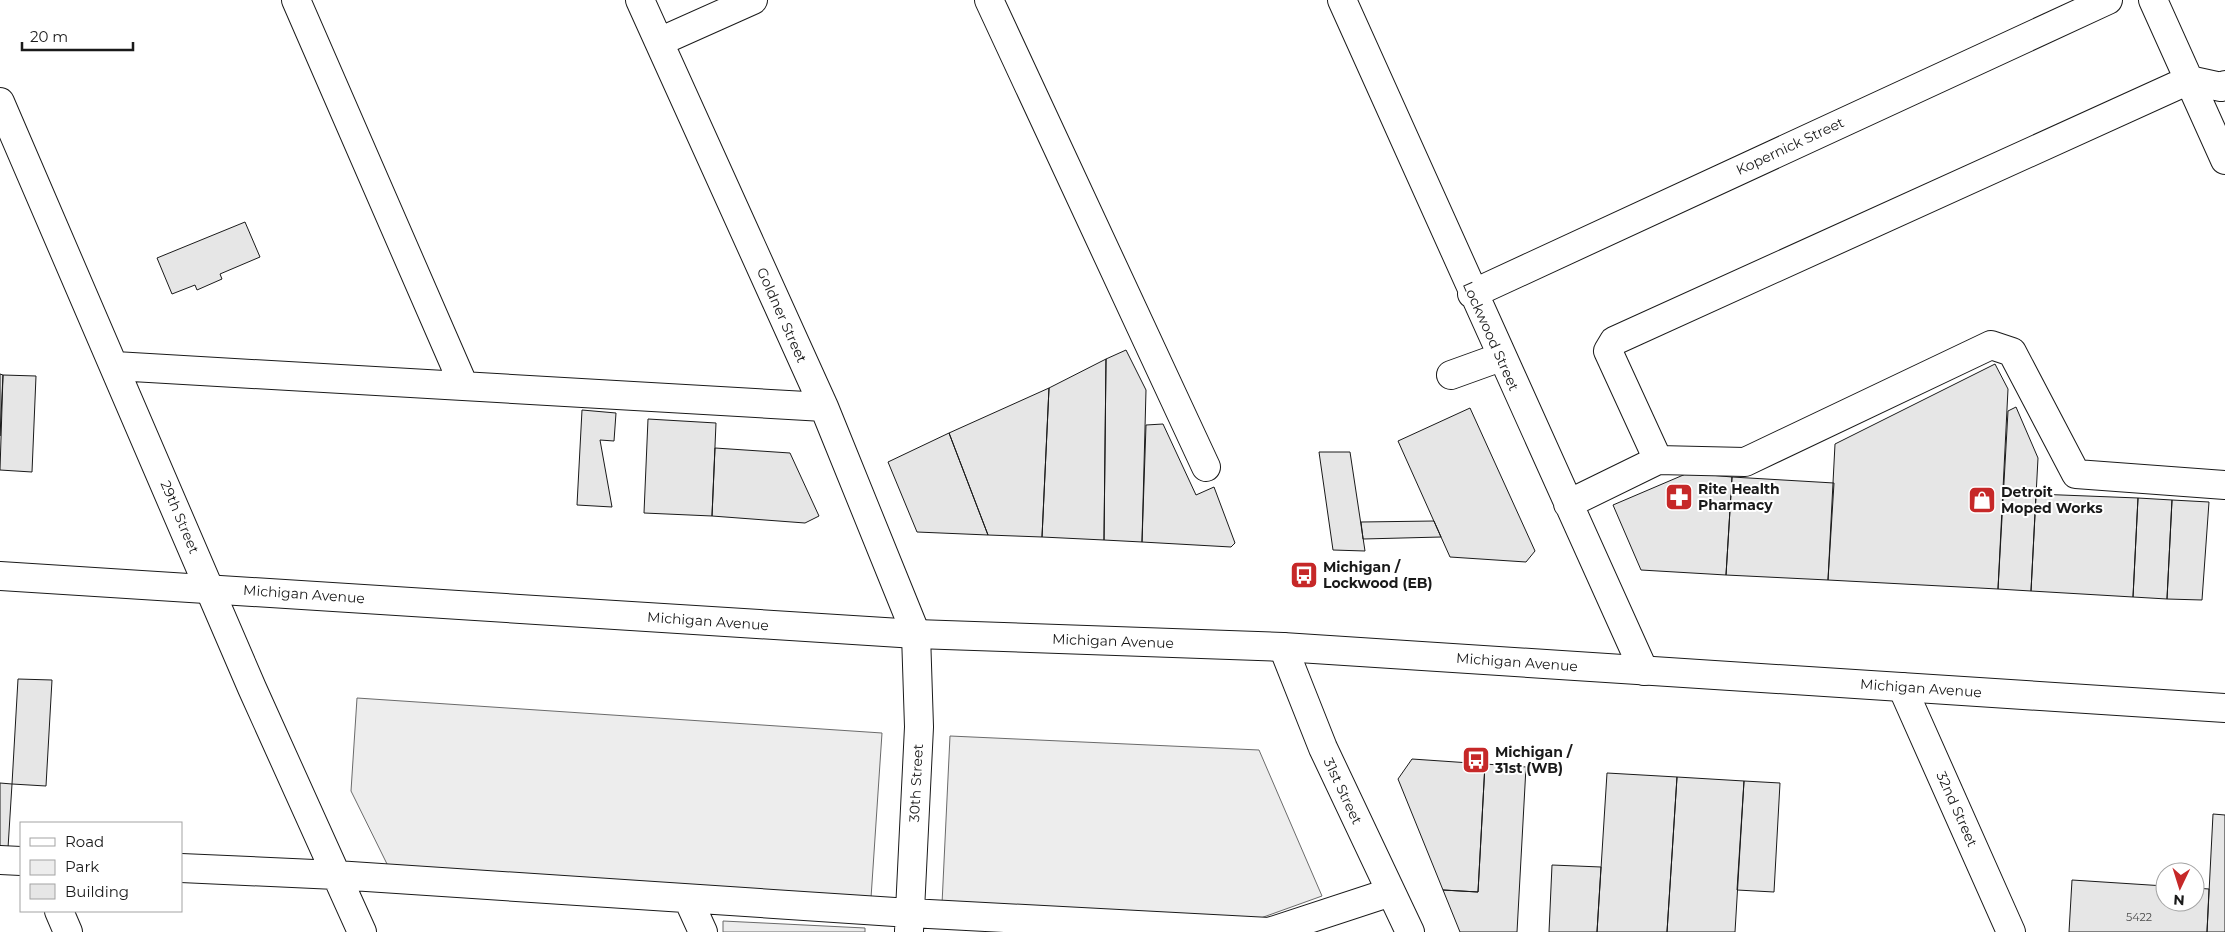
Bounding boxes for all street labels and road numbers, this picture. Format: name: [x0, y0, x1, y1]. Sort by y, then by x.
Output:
street label: Kopernick Street: [1733, 113, 1847, 179]
street label: Goldner Street: [753, 265, 811, 366]
street label: Lockwood Street: [1459, 279, 1523, 394]
street label: 29th Street: [157, 478, 204, 557]
street label: Michigan Avenue: [243, 581, 365, 607]
street label: Michigan Avenue: [647, 608, 769, 634]
street label: Michigan Avenue: [1052, 630, 1174, 652]
street label: Michigan Avenue: [1456, 649, 1578, 675]
street label: Michigan Avenue: [1860, 675, 1982, 701]
street label: 30th Street: [905, 743, 927, 823]
street label: 31st Street: [1320, 755, 1366, 827]
street label: 32nd Street: [1932, 768, 1982, 850]

